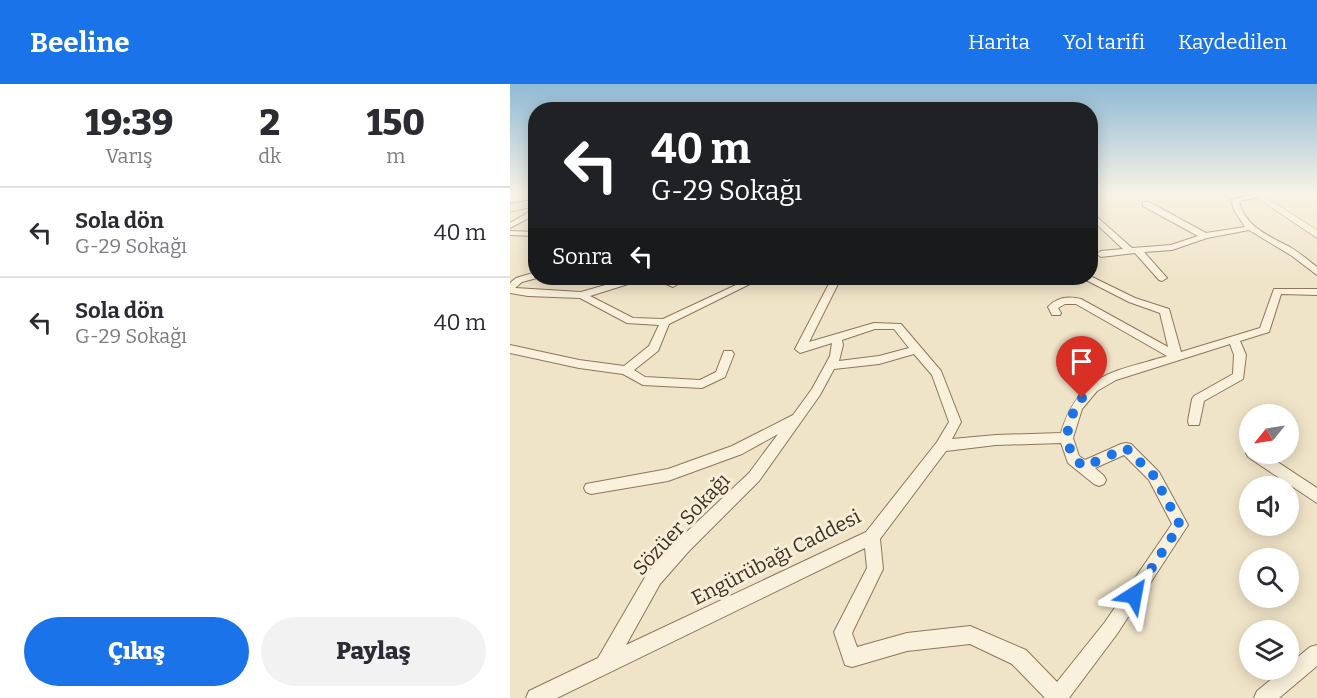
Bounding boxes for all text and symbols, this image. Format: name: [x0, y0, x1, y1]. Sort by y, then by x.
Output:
text: Beeline: [30, 26, 130, 59]
text: Harita: [968, 29, 1030, 55]
text: Yol tarifi: [1063, 29, 1145, 55]
text: Kaydedilen: [1178, 29, 1287, 55]
text: 19:39: [85, 101, 173, 145]
text: 2: [260, 101, 280, 145]
text: 150: [366, 101, 425, 145]
text: 40 m: [651, 124, 751, 174]
icon: left: [552, 126, 630, 204]
text: Varış: [105, 144, 153, 168]
text: dk: [258, 144, 281, 168]
text: m: [386, 144, 405, 168]
text: G-29 Sokağı: [651, 175, 802, 207]
text: Sola dön: [75, 207, 164, 234]
icon: left: [24, 216, 57, 249]
text: 40 m: [434, 219, 486, 246]
text: G-29 Sokağı: [75, 234, 187, 258]
icon: left: [625, 240, 658, 273]
text: Sonra: [552, 243, 613, 270]
text: Sola dön: [75, 297, 164, 324]
icon: left: [24, 306, 57, 339]
text: 40 m: [434, 309, 486, 336]
text: G-29 Sokağı: [75, 324, 187, 348]
pin: [1056, 336, 1107, 398]
icon: arrive: [1065, 345, 1098, 378]
north arrow: [1239, 404, 1299, 464]
map controls: [1239, 404, 1299, 680]
street label: Sözüer Sokağı: [628, 468, 734, 580]
button: sound: [1239, 476, 1299, 536]
street label: Engürübağı Caddesi: [687, 504, 865, 610]
button: search: [1239, 548, 1299, 608]
position arrow: [1102, 563, 1166, 627]
button: Çıkış: [24, 617, 249, 686]
button: Paylaş: [261, 617, 486, 686]
button: layers: [1239, 620, 1299, 680]

